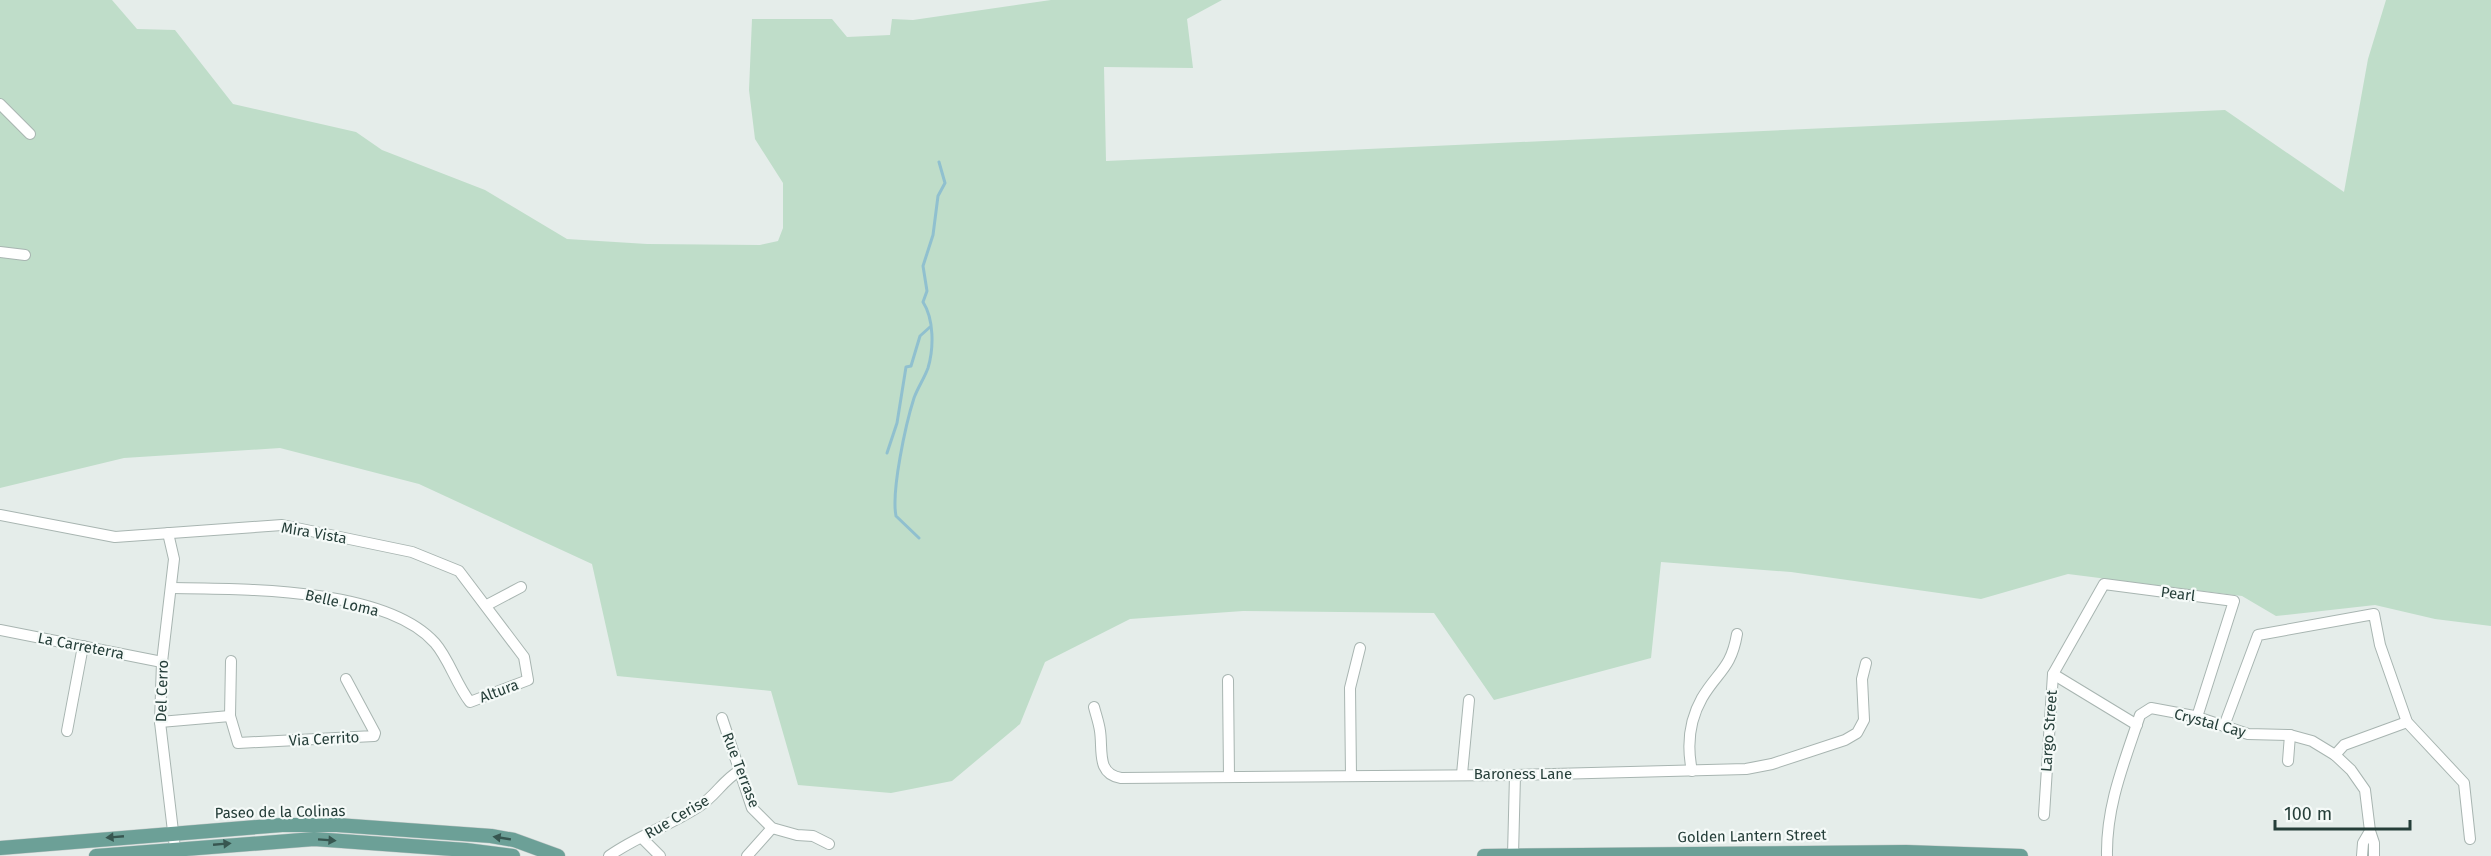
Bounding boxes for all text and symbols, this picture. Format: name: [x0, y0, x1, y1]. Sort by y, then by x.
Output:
street label: Mira Vista: [280, 518, 348, 548]
street label: Pearl: [2160, 583, 2197, 605]
street label: Belle Loma: [303, 586, 381, 620]
street label: La Carreterra: [36, 629, 126, 663]
street label: Del Cerro: [152, 660, 172, 722]
street label: Altura: [477, 676, 521, 706]
street label: Largo Street: [2037, 689, 2061, 773]
street label: Crystal Cay: [2172, 705, 2248, 741]
street label: Via Cerrito: [288, 728, 360, 750]
street label: Rue Terrase: [718, 730, 764, 810]
street label: Baroness Lane: [1474, 765, 1572, 783]
street label: Rue Cerise: [642, 791, 712, 843]
scale bar: [2275, 793, 2410, 831]
street label: Paseo de la Colinas: [215, 802, 345, 822]
text: 100 m: [2284, 803, 2332, 825]
street label: Golden Lantern Street: [1677, 826, 1827, 846]
one-way arrow: [105, 832, 124, 842]
one-way arrow: [493, 833, 512, 842]
one-way arrow: [317, 835, 336, 844]
one-way arrow: [212, 840, 231, 849]

